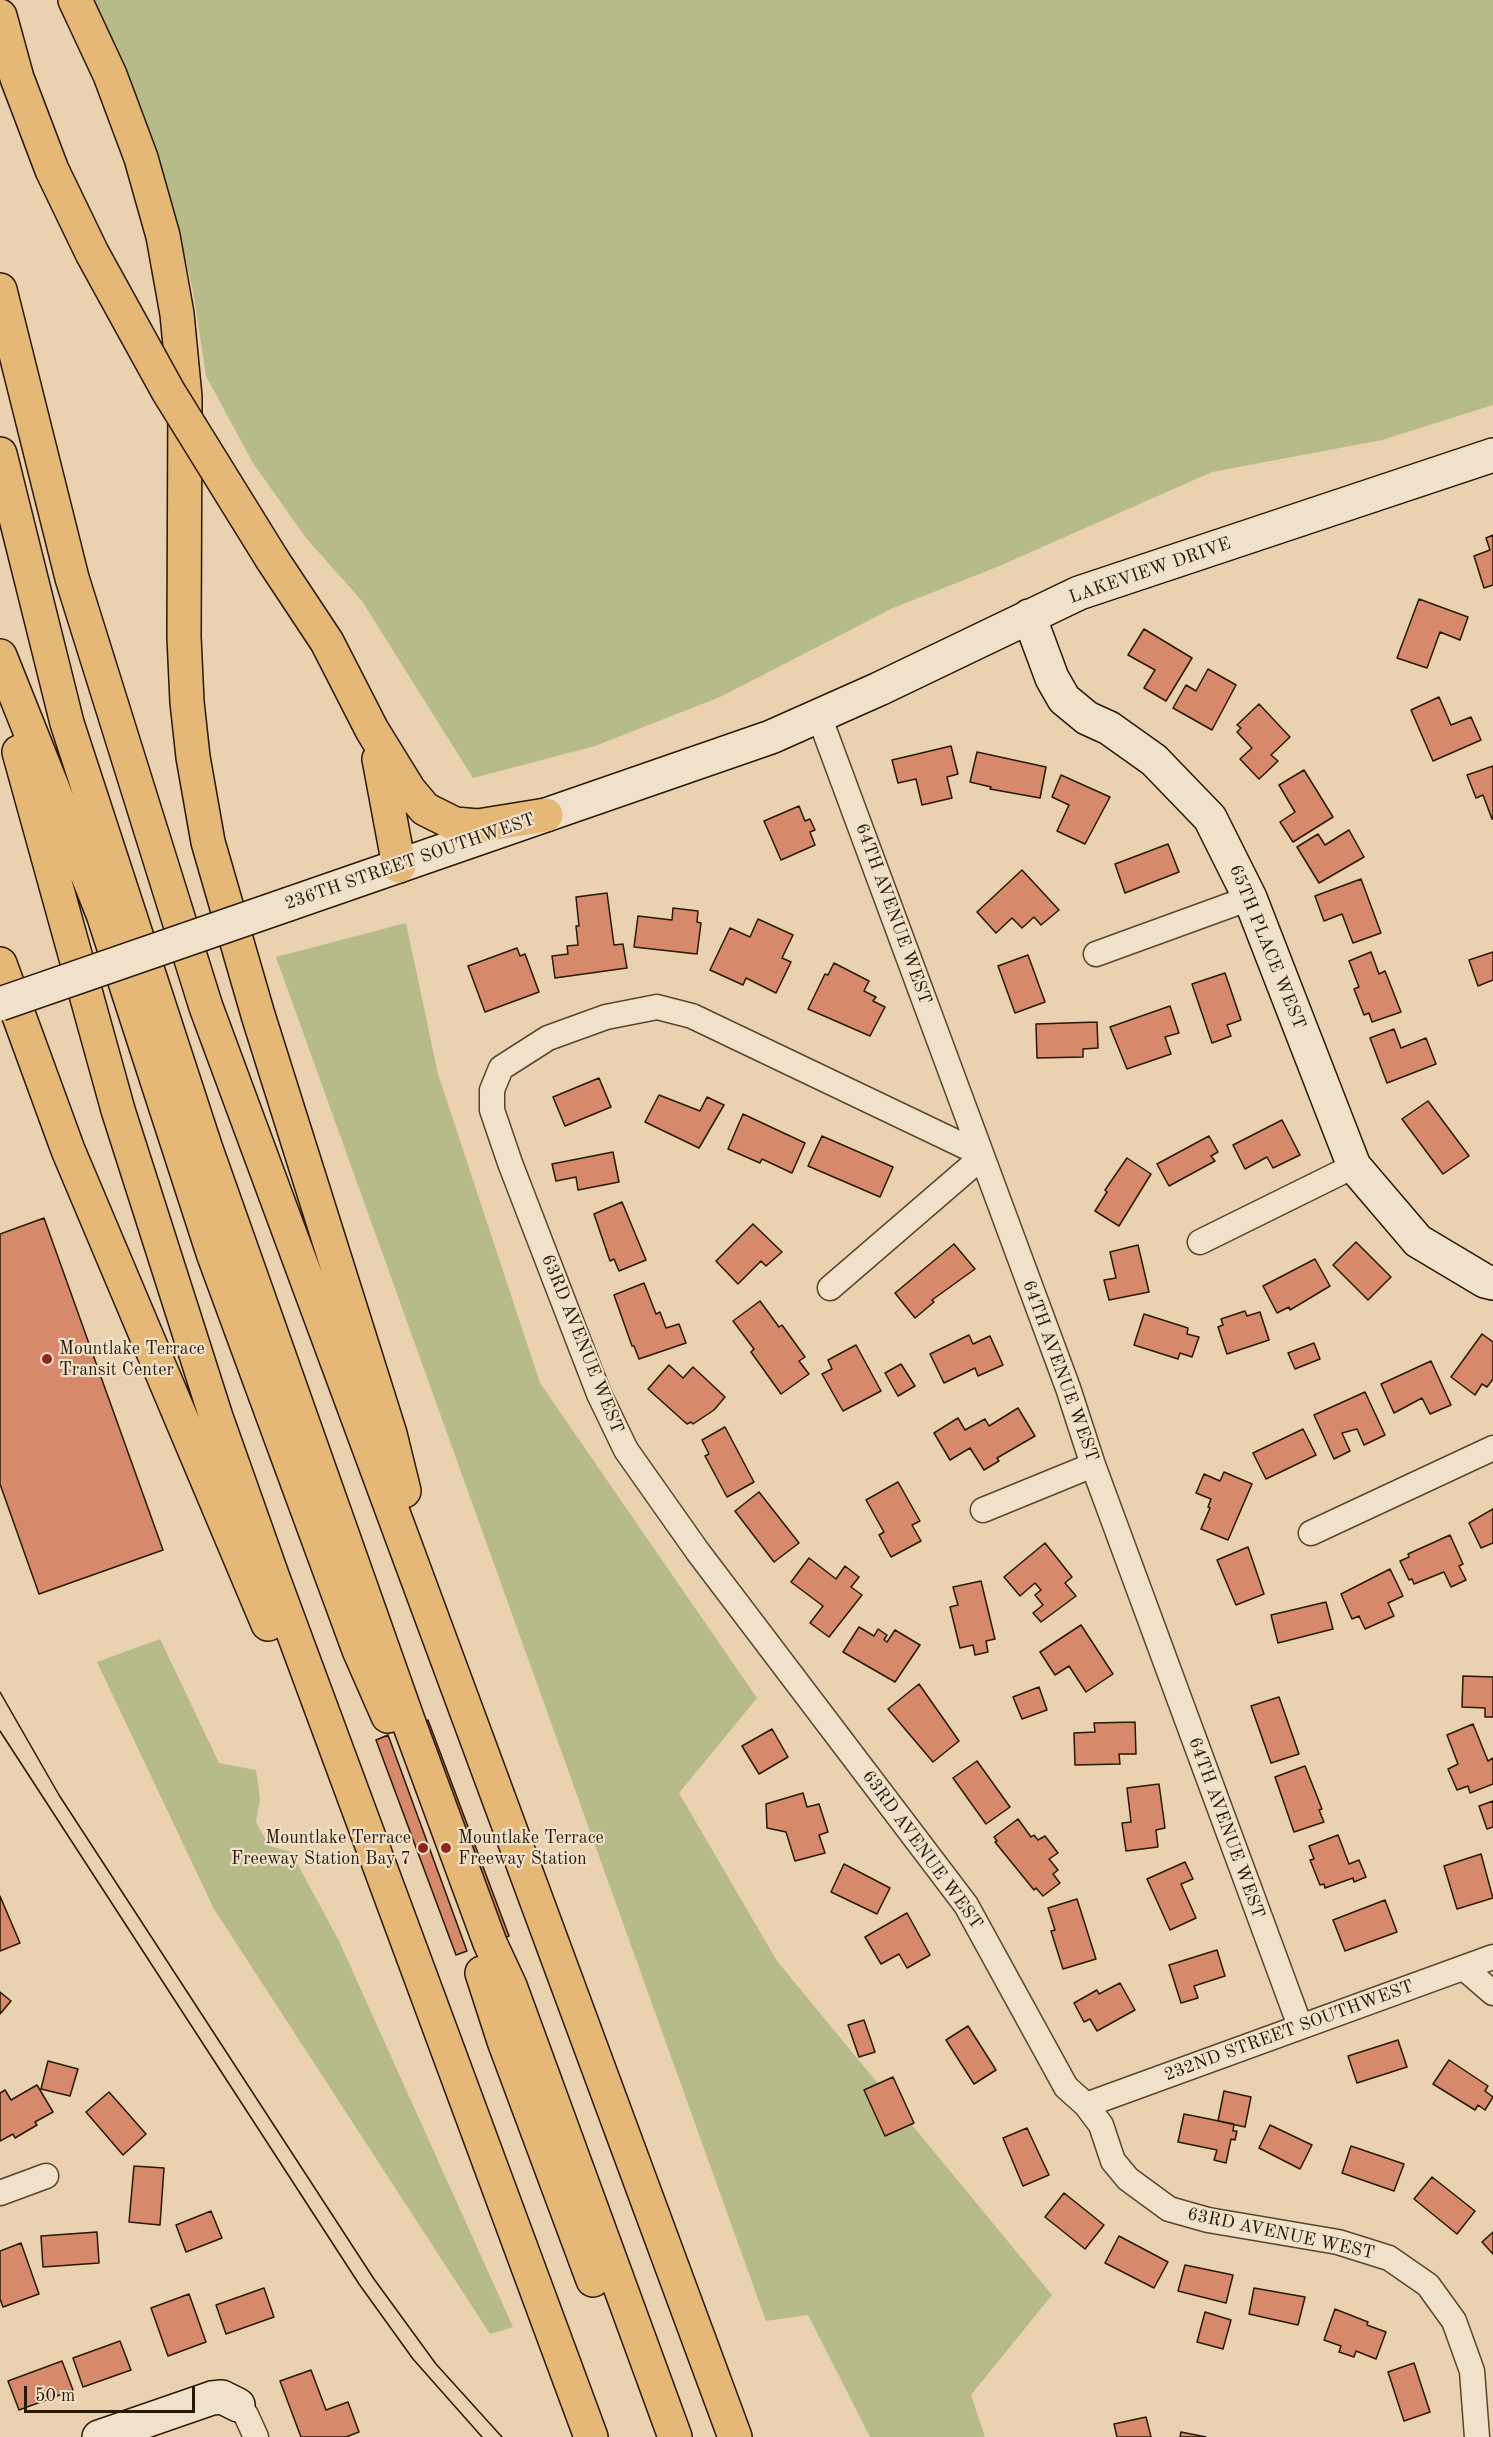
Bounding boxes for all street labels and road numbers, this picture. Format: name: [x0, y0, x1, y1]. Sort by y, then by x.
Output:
street label: LAKEVIEW DRIVE: [1066, 533, 1234, 609]
street label: 236TH STREET SOUTHWEST: [282, 809, 538, 915]
street label: 64TH AVENUE WEST: [850, 821, 936, 1007]
street label: 65TH PLACE WEST: [1224, 862, 1310, 1032]
street label: 63RD AVENUE WEST: [536, 1251, 628, 1437]
street label: 64TH AVENUE WEST: [1017, 1278, 1103, 1464]
street label: 64TH AVENUE WEST: [1183, 1735, 1269, 1921]
street label: 63RD AVENUE WEST: [857, 1766, 987, 1934]
street label: 232ND STREET SOUTHWEST: [1161, 1976, 1417, 2086]
street label: 63RD AVENUE WEST: [1185, 2204, 1377, 2264]

